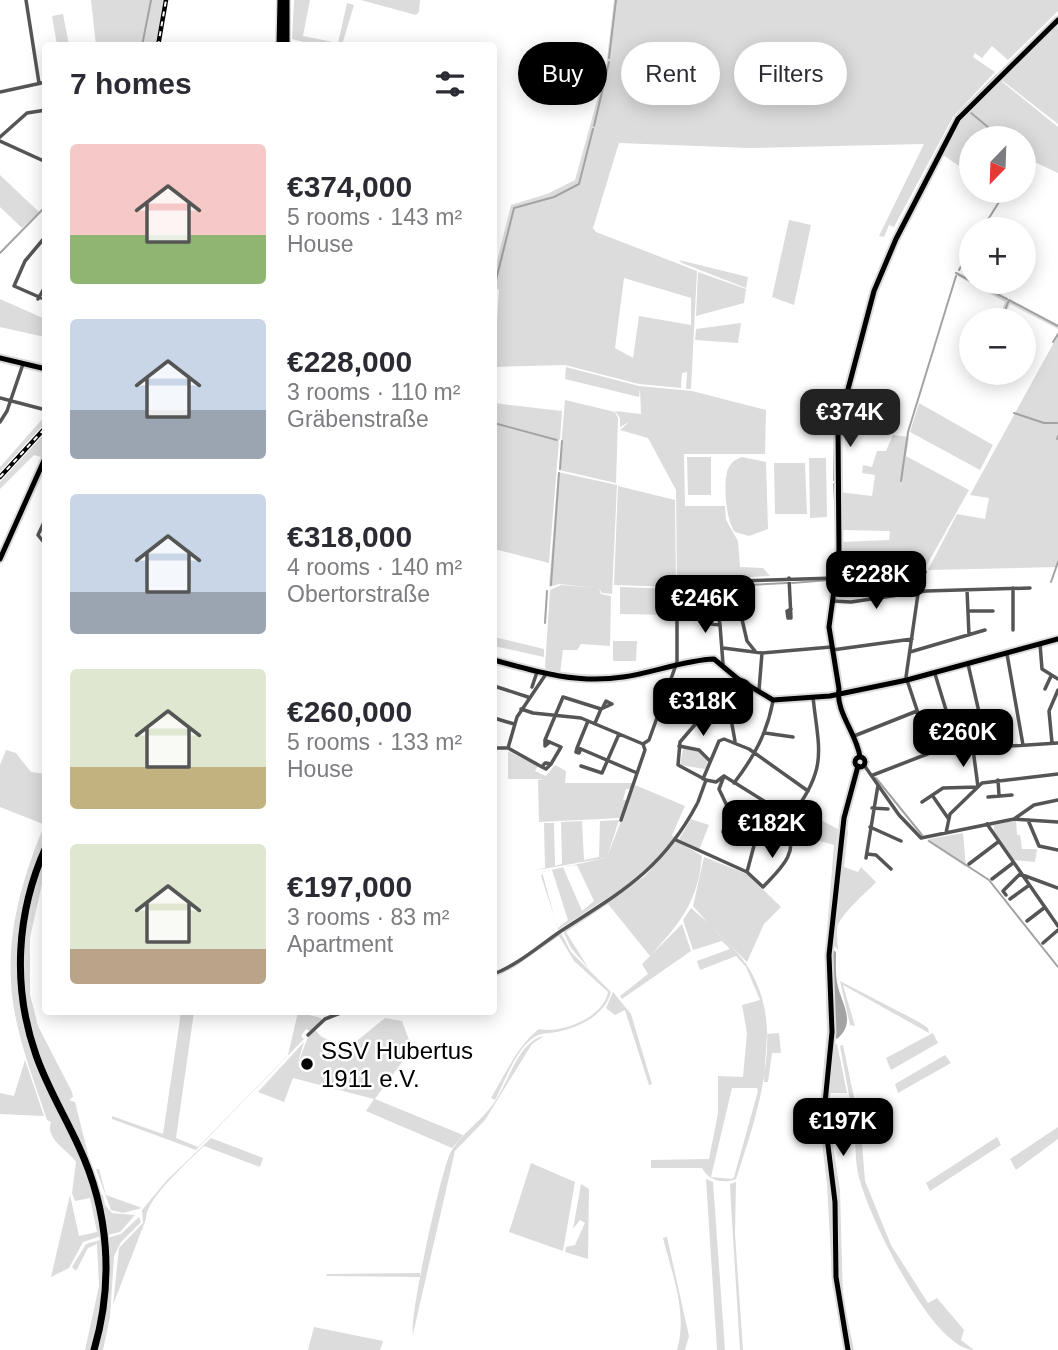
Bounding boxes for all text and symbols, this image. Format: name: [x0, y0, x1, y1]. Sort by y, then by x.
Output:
chip: Buy: [518, 42, 607, 105]
chip: Rent: [621, 42, 720, 105]
chip: Filters: [734, 42, 847, 105]
icon: filters: [431, 65, 469, 103]
text: 7 homes: [70, 67, 192, 100]
north arrow: [959, 126, 1036, 203]
map controls: [959, 126, 1036, 385]
text: €374,000: [287, 170, 412, 203]
icon: home: [126, 172, 210, 256]
text: 5 rooms · 143 m²: [287, 204, 462, 230]
button: +: [959, 217, 1036, 294]
text: House: [287, 231, 353, 257]
button: −: [959, 308, 1036, 385]
text: €228,000: [287, 345, 412, 378]
icon: home: [126, 347, 210, 431]
text: 3 rooms · 110 m²: [287, 379, 460, 405]
pin: €374K: [801, 390, 899, 449]
text: €374K: [816, 399, 884, 425]
text: Gräbenstraße: [287, 406, 429, 432]
text: €318,000: [287, 520, 412, 553]
icon: home: [126, 522, 210, 606]
pin: €228K: [827, 552, 925, 611]
text: 4 rooms · 140 m²: [287, 554, 462, 580]
text: €228K: [842, 561, 910, 587]
pin: €246K: [656, 576, 754, 635]
text: Obertorstraße: [287, 581, 430, 607]
text: €246K: [671, 585, 739, 611]
pin: €318K: [654, 678, 752, 738]
text: €318K: [669, 688, 737, 714]
text: €260,000: [287, 695, 412, 728]
icon: home: [126, 697, 210, 781]
pin: €260K: [914, 710, 1012, 769]
text: €260K: [929, 719, 997, 745]
text: 5 rooms · 133 m²: [287, 729, 462, 755]
text: House: [287, 756, 353, 782]
pin: €182K: [723, 800, 821, 860]
text: €182K: [738, 810, 806, 836]
text: €197,000: [287, 870, 412, 903]
icon: home: [126, 872, 210, 956]
text: 3 rooms · 83 m²: [287, 904, 449, 930]
text: Apartment: [287, 931, 393, 957]
place label: SSV Hubertus 1911 e.V.: [321, 1037, 473, 1092]
marker: SSV Hubertus 1911 e.V.: [299, 1056, 315, 1072]
pin: €197K: [794, 1098, 892, 1158]
text: €197K: [809, 1108, 877, 1134]

